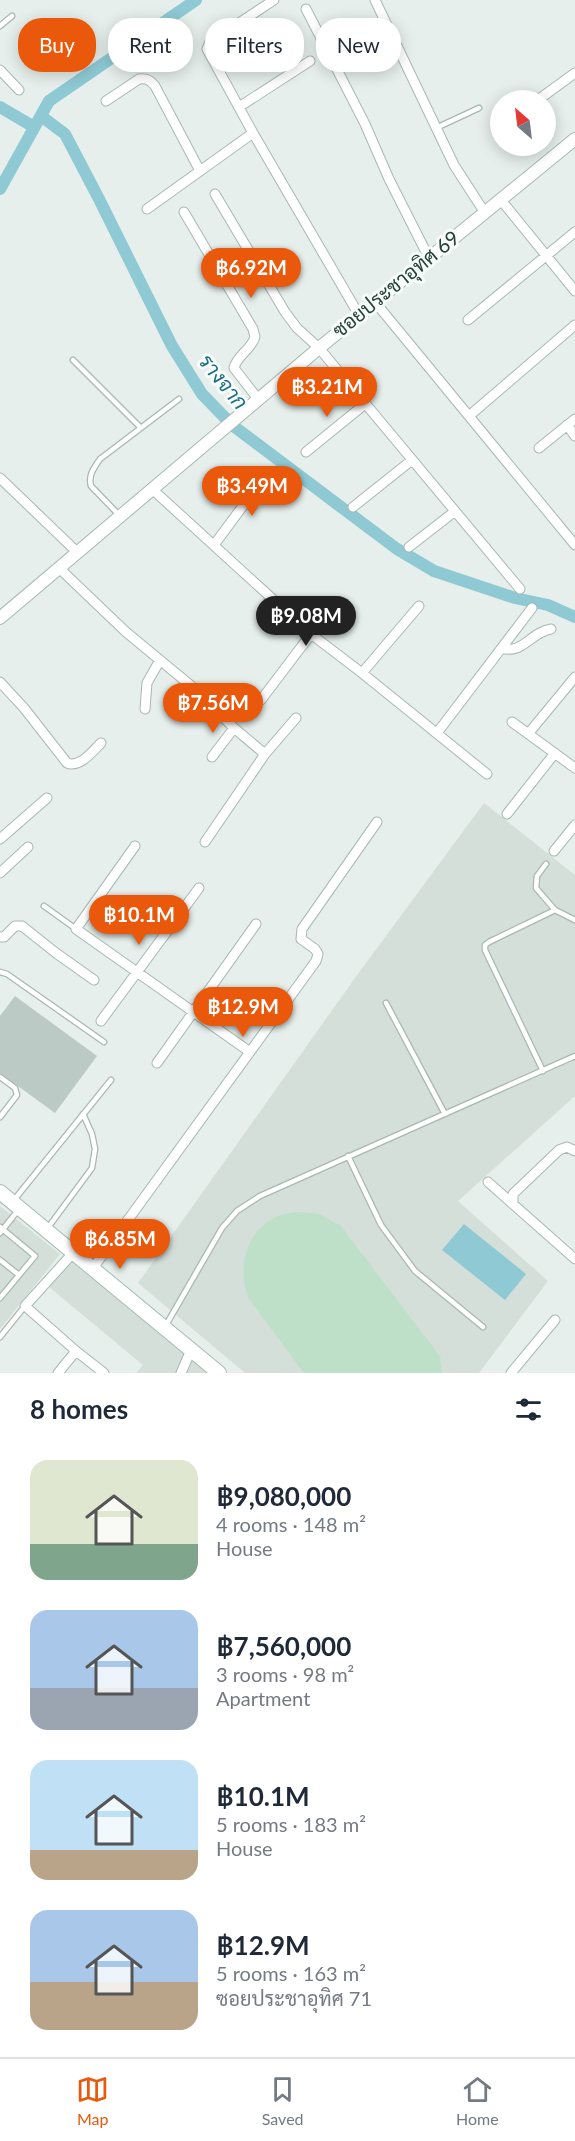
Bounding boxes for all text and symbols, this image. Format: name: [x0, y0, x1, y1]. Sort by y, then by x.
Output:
chip: Buy: [18, 18, 96, 72]
chip: Rent: [108, 18, 193, 72]
chip: Filters: [205, 18, 304, 72]
chip: New: [316, 18, 401, 72]
north arrow: [490, 90, 556, 156]
map controls: [490, 90, 556, 156]
street label: ซอยประชาอุทิศ 69: [327, 225, 465, 344]
pin: ฿6.92M: [202, 248, 300, 299]
text: ฿6.92M: [215, 255, 287, 279]
water label: รางจาก: [194, 348, 254, 414]
pin: ฿3.21M: [278, 367, 376, 418]
text: ฿3.21M: [291, 374, 363, 398]
pin: ฿3.49M: [203, 466, 301, 517]
text: ฿3.49M: [216, 473, 288, 497]
pin: ฿9.08M: [257, 596, 355, 647]
text: ฿9.08M: [270, 603, 342, 627]
pin: ฿7.56M: [164, 683, 262, 734]
text: ฿7.56M: [177, 690, 249, 714]
pin: ฿10.1M: [90, 895, 188, 946]
text: ฿10.1M: [103, 902, 175, 926]
pin: ฿12.9M: [194, 987, 292, 1038]
text: ฿12.9M: [207, 994, 279, 1018]
pin: ฿6.85M: [71, 1219, 169, 1270]
text: ฿6.85M: [84, 1226, 156, 1250]
text: 8 homes: [30, 1393, 128, 1425]
icon: filters: [512, 1393, 545, 1426]
text: ฿9,080,000: [216, 1480, 351, 1512]
icon: home: [78, 1484, 150, 1556]
text: 4 rooms · 148 m²: [216, 1512, 366, 1536]
text: House: [216, 1536, 273, 1560]
text: ฿7,560,000: [216, 1630, 351, 1662]
icon: home: [78, 1634, 150, 1706]
text: 3 rooms · 98 m²: [216, 1662, 354, 1686]
text: Apartment: [216, 1686, 310, 1710]
text: ฿10.1M: [216, 1780, 310, 1812]
icon: home: [78, 1784, 150, 1856]
text: 5 rooms · 183 m²: [216, 1812, 366, 1836]
text: House: [216, 1836, 273, 1860]
text: ฿12.9M: [216, 1929, 310, 1961]
icon: home: [78, 1934, 150, 2006]
text: 5 rooms · 163 m²: [216, 1961, 366, 1985]
text: ซอยประชาอุทิศ 71: [216, 1986, 372, 2010]
tab: Map: [76, 2073, 109, 2128]
tab: Saved: [262, 2073, 304, 2128]
tab: Home: [456, 2073, 499, 2128]

